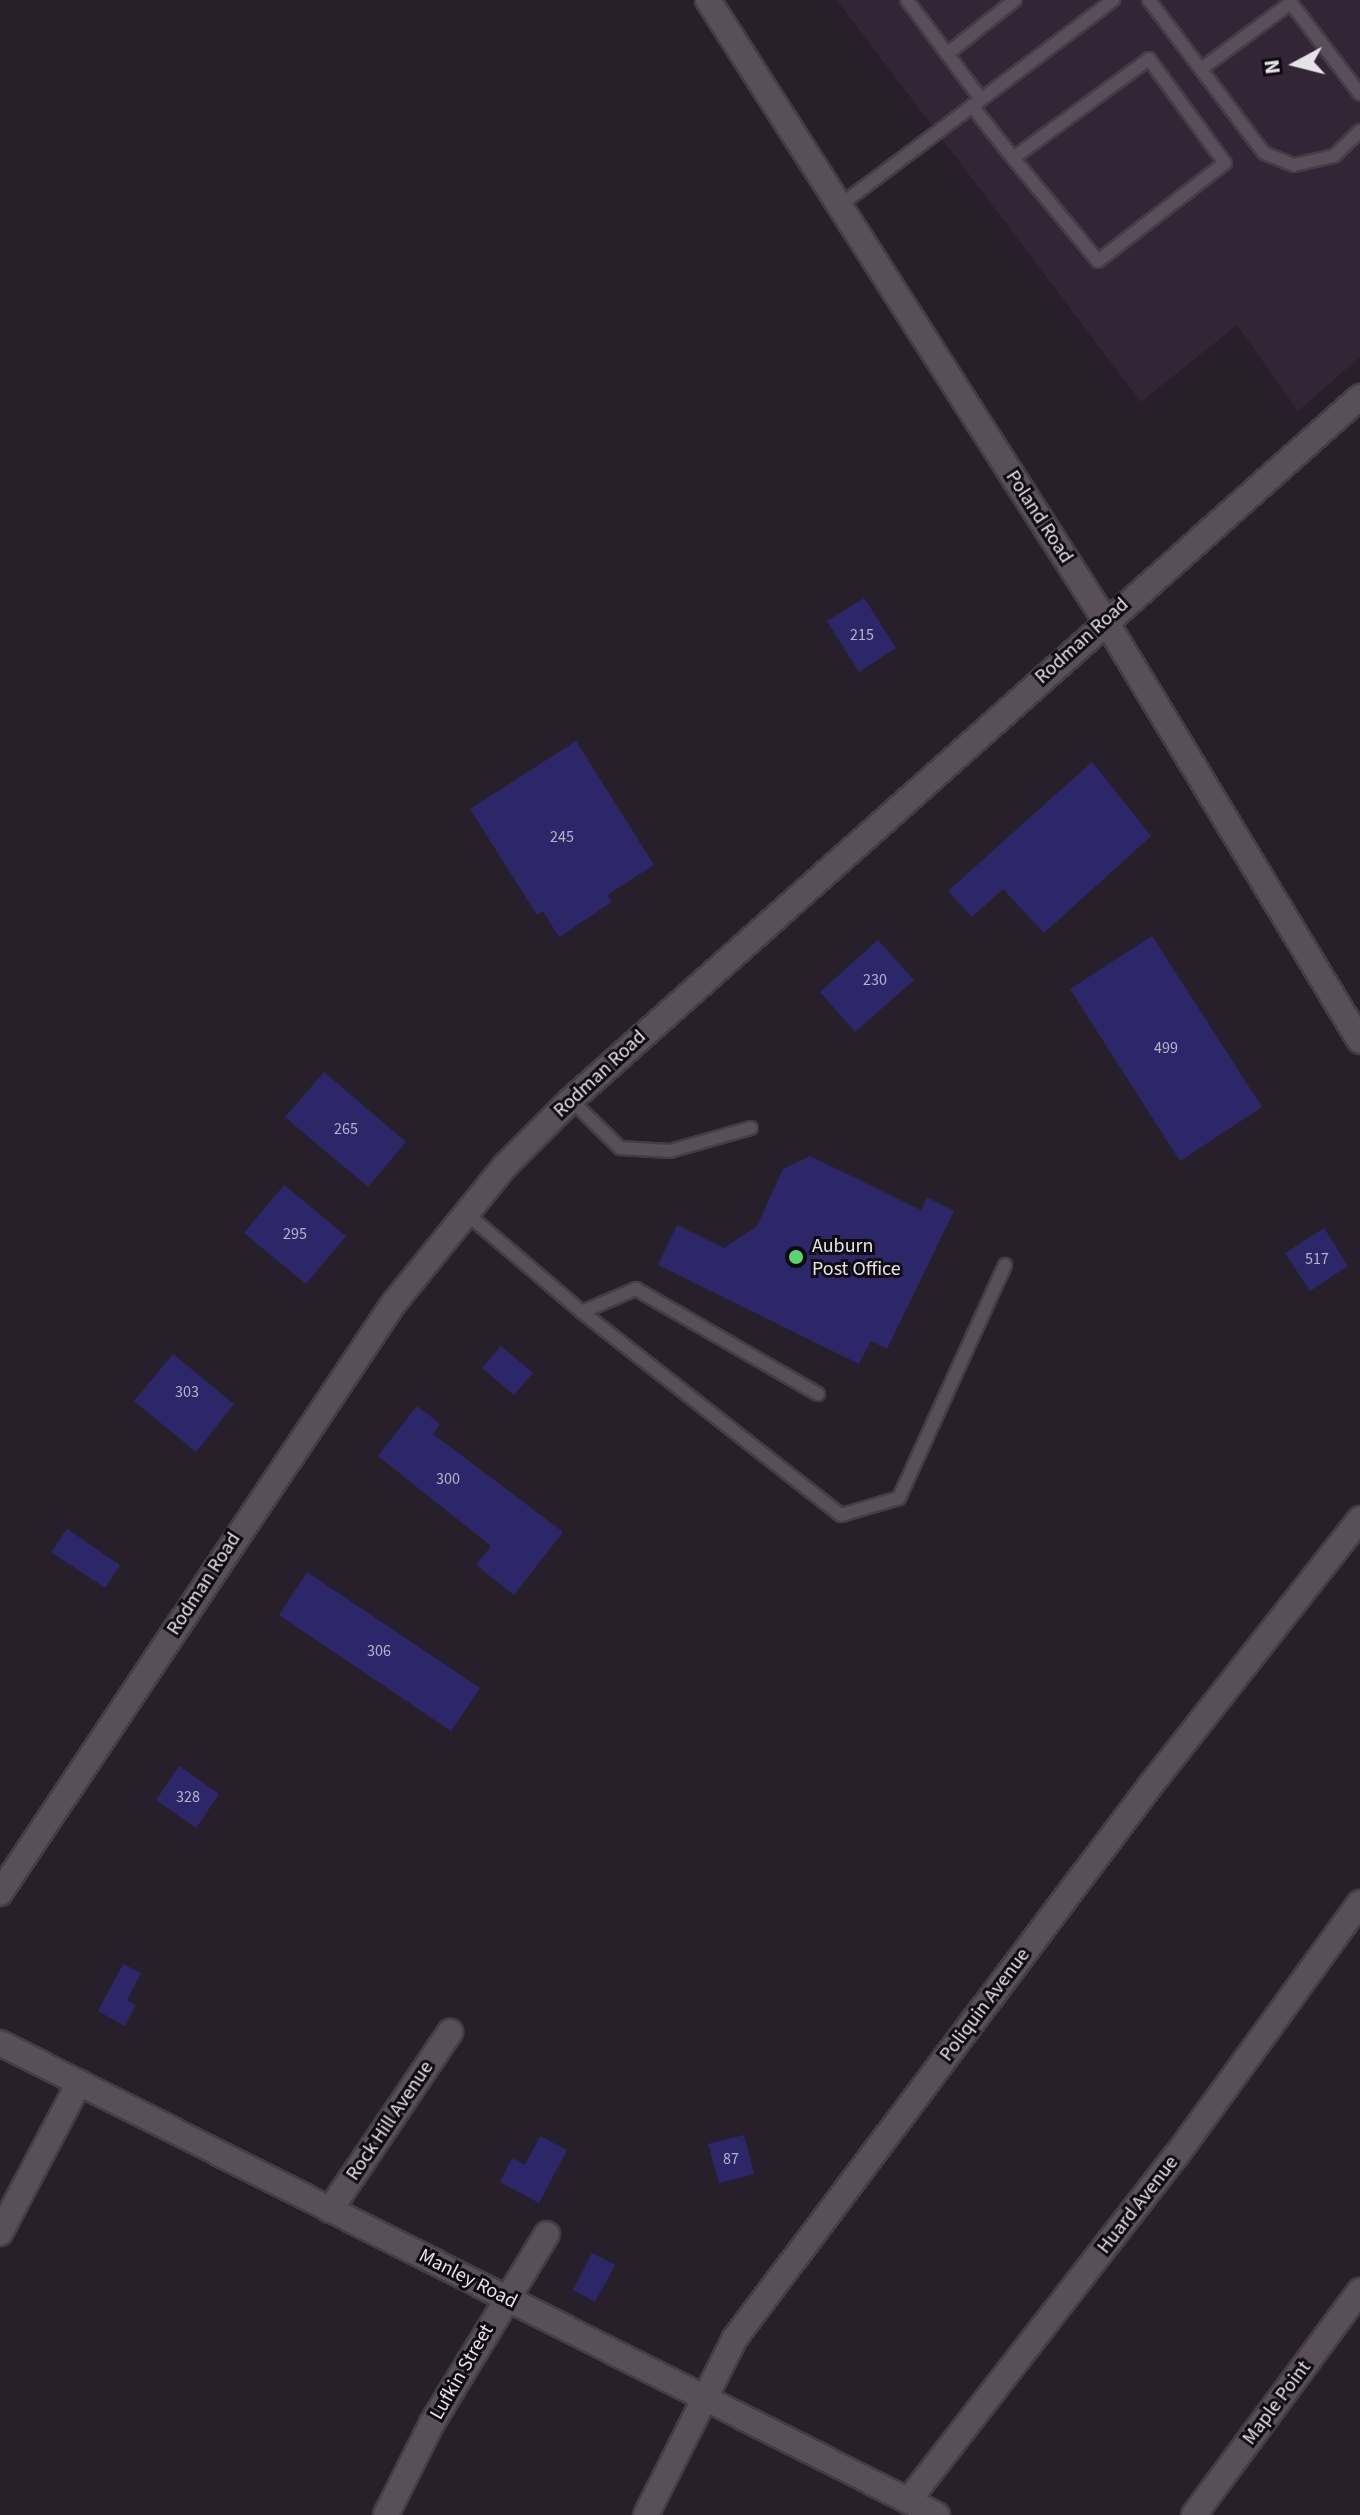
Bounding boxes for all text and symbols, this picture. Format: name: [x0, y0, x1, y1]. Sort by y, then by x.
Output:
north arrow: [1256, 24, 1336, 104]
text: N: [1255, 58, 1289, 76]
street label: Poland Road: [1000, 466, 1078, 568]
street label: Rodman Road: [1030, 593, 1134, 689]
house number: 215: [850, 625, 874, 645]
house number: 245: [550, 827, 574, 847]
house number: 230: [863, 970, 887, 990]
street label: Rodman Road: [549, 1025, 651, 1123]
house number: 499: [1154, 1038, 1178, 1058]
house number: 265: [334, 1119, 358, 1139]
house number: 295: [283, 1224, 307, 1244]
place label: Auburn Post Office: [812, 1234, 901, 1281]
marker: Auburn Post Office: [787, 1248, 805, 1266]
house number: 517: [1305, 1249, 1329, 1269]
house number: 303: [175, 1382, 199, 1402]
house number: 300: [436, 1469, 460, 1489]
street label: Rodman Road: [162, 1528, 246, 1640]
house number: 306: [367, 1641, 391, 1661]
house number: 328: [176, 1787, 200, 1807]
street label: Poliquin Avenue: [935, 1944, 1035, 2066]
street label: Rock Hill Avenue: [341, 2057, 439, 2185]
house number: 87: [723, 2149, 739, 2169]
street label: Huard Avenue: [1092, 2151, 1184, 2259]
street label: Manley Road: [415, 2244, 521, 2314]
street label: Lufkin Street: [425, 2320, 499, 2424]
street label: Maple Point: [1238, 2356, 1316, 2450]

